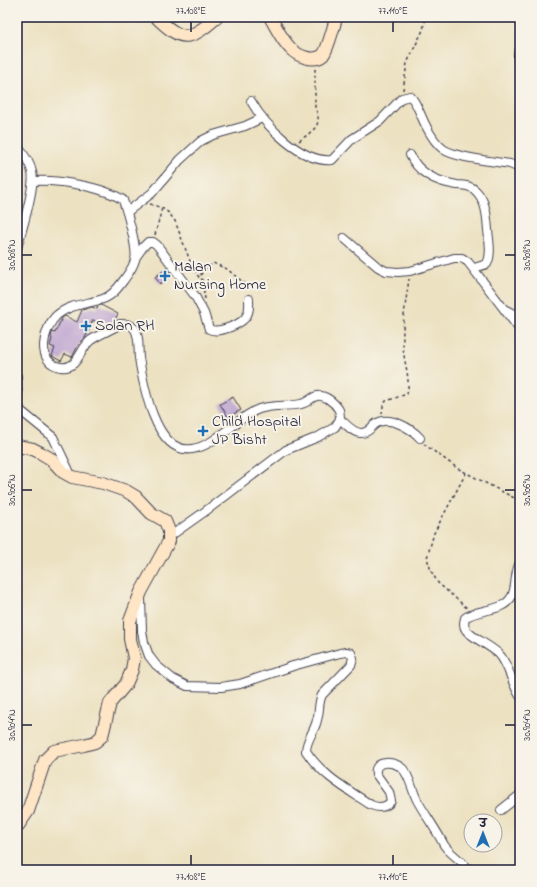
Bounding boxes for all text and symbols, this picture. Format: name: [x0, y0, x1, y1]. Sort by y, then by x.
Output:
text: 77.108°E: [176, 4, 206, 19]
text: 77.110°E: [378, 4, 408, 19]
text: 30.908°N: [5, 239, 20, 271]
text: 30.908°N: [520, 239, 535, 271]
place label: Malan Nursing Home: [174, 255, 267, 297]
marker: Malan Nursing Home: [159, 270, 171, 282]
place label: Solan RH: [95, 314, 154, 338]
marker: Solan RH: [80, 320, 92, 332]
place label: Child Hospital JP Bisht: [212, 410, 301, 452]
marker: Child Hospital JP Bisht: [197, 425, 209, 437]
text: 30.906°N: [5, 474, 20, 506]
text: 30.906°N: [520, 474, 535, 506]
text: 30.904°N: [5, 709, 20, 741]
text: 30.904°N: [520, 709, 535, 741]
north arrow: [463, 813, 503, 853]
text: उ: [478, 816, 488, 832]
text: 77.108°E: [176, 870, 206, 885]
text: 77.110°E: [378, 870, 408, 885]

